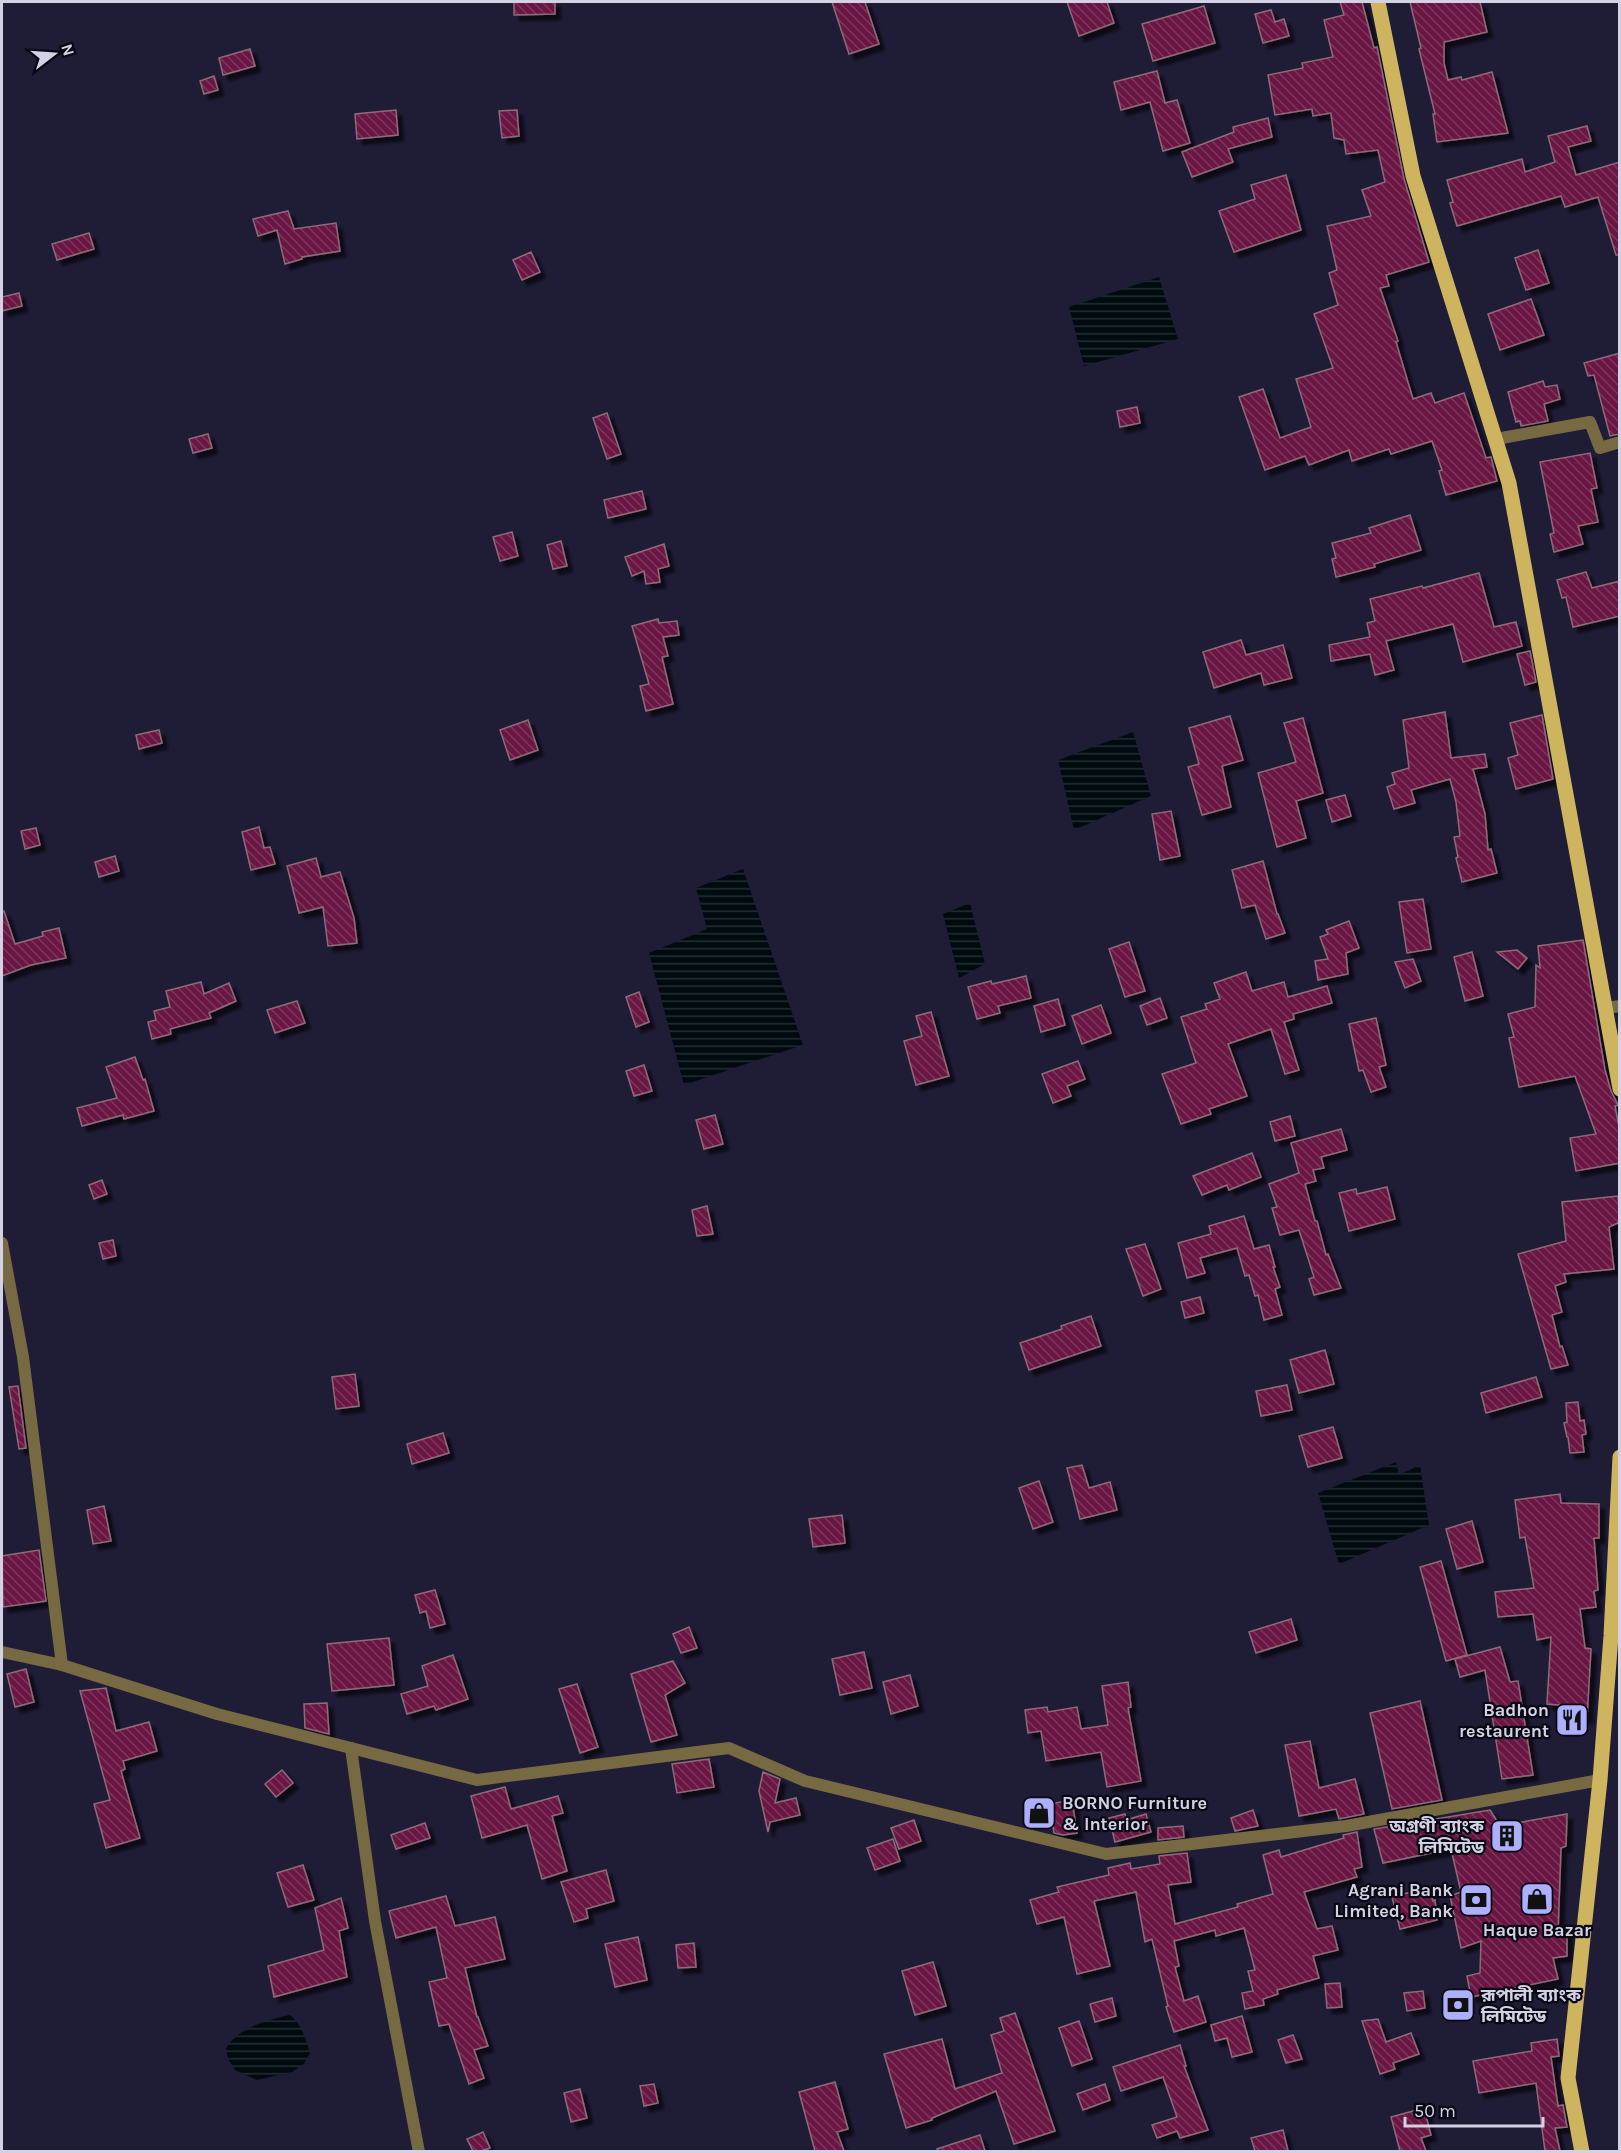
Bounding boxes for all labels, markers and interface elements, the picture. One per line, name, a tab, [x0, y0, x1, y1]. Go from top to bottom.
north arrow	[24, 24, 84, 84]
text: N	[57, 41, 79, 58]
place label: Badhon restaurent	[1459, 1699, 1549, 1742]
restaurant icon: Badhon restaurent	[1554, 1702, 1590, 1738]
place label: BORNO Furniture & Interior	[1062, 1792, 1207, 1835]
shop icon: BORNO Furniture & Interior	[1021, 1795, 1057, 1831]
place label: অগ্রণী ব্যাংক লিমিটেড	[1388, 1815, 1485, 1858]
building icon: অগ্রণী ব্যাংক লিমিটেড	[1489, 1818, 1525, 1854]
place label: Agrani Bank Limited, Bank	[1334, 1879, 1453, 1922]
shop icon: Haque Bazar	[1519, 1881, 1555, 1917]
bank icon: Agrani Bank Limited, Bank	[1458, 1882, 1494, 1918]
place label: Haque Bazar	[1483, 1919, 1591, 1941]
place label: রূপালী ব্যাংক লিমিটেড	[1480, 1984, 1581, 2027]
bank icon: রূপালী ব্যাংক লিমিটেড	[1440, 1987, 1476, 2023]
scale bar	[1405, 2090, 1543, 2128]
text: 50 m	[1414, 2100, 1456, 2122]

